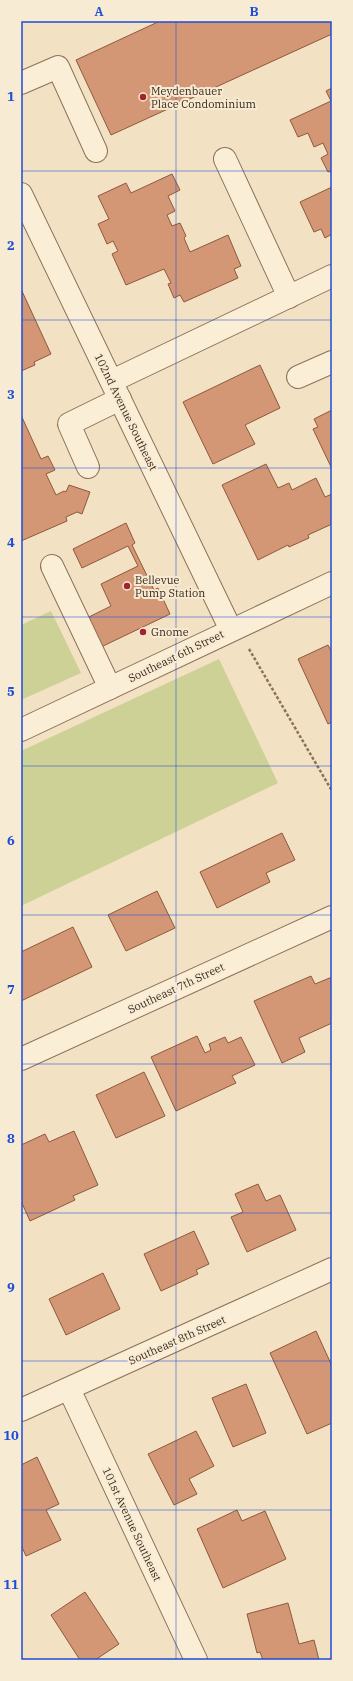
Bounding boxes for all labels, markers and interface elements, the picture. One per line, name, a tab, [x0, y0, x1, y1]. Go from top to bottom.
text: A	[94, 3, 104, 20]
text: B	[249, 3, 259, 20]
place label: Meydenbauer Place Condominium	[151, 84, 257, 111]
text: 1	[7, 88, 15, 105]
marker: Meydenbauer Place Condominium	[138, 92, 148, 102]
text: 2	[7, 237, 15, 254]
street label: 102nd Avenue Southeast	[91, 351, 161, 473]
text: 3	[7, 386, 15, 403]
text: 4	[7, 534, 15, 551]
place label: Bellevue Pump Station	[135, 573, 205, 600]
marker: Bellevue Pump Station	[122, 581, 132, 591]
place label: Gnome	[151, 625, 189, 639]
street label: Southeast 6th Street	[126, 627, 226, 685]
marker: Gnome	[138, 627, 148, 637]
text: 5	[7, 683, 15, 700]
text: 6	[7, 832, 15, 849]
street label: Southeast 7th Street	[126, 959, 227, 1016]
text: 7	[7, 981, 15, 998]
text: 8	[7, 1130, 15, 1147]
text: 9	[7, 1279, 15, 1296]
street label: Southeast 8th Street	[126, 1312, 228, 1368]
text: 10	[3, 1427, 19, 1444]
street label: 101st Avenue Southeast	[99, 1465, 165, 1583]
text: 11	[3, 1576, 19, 1593]

